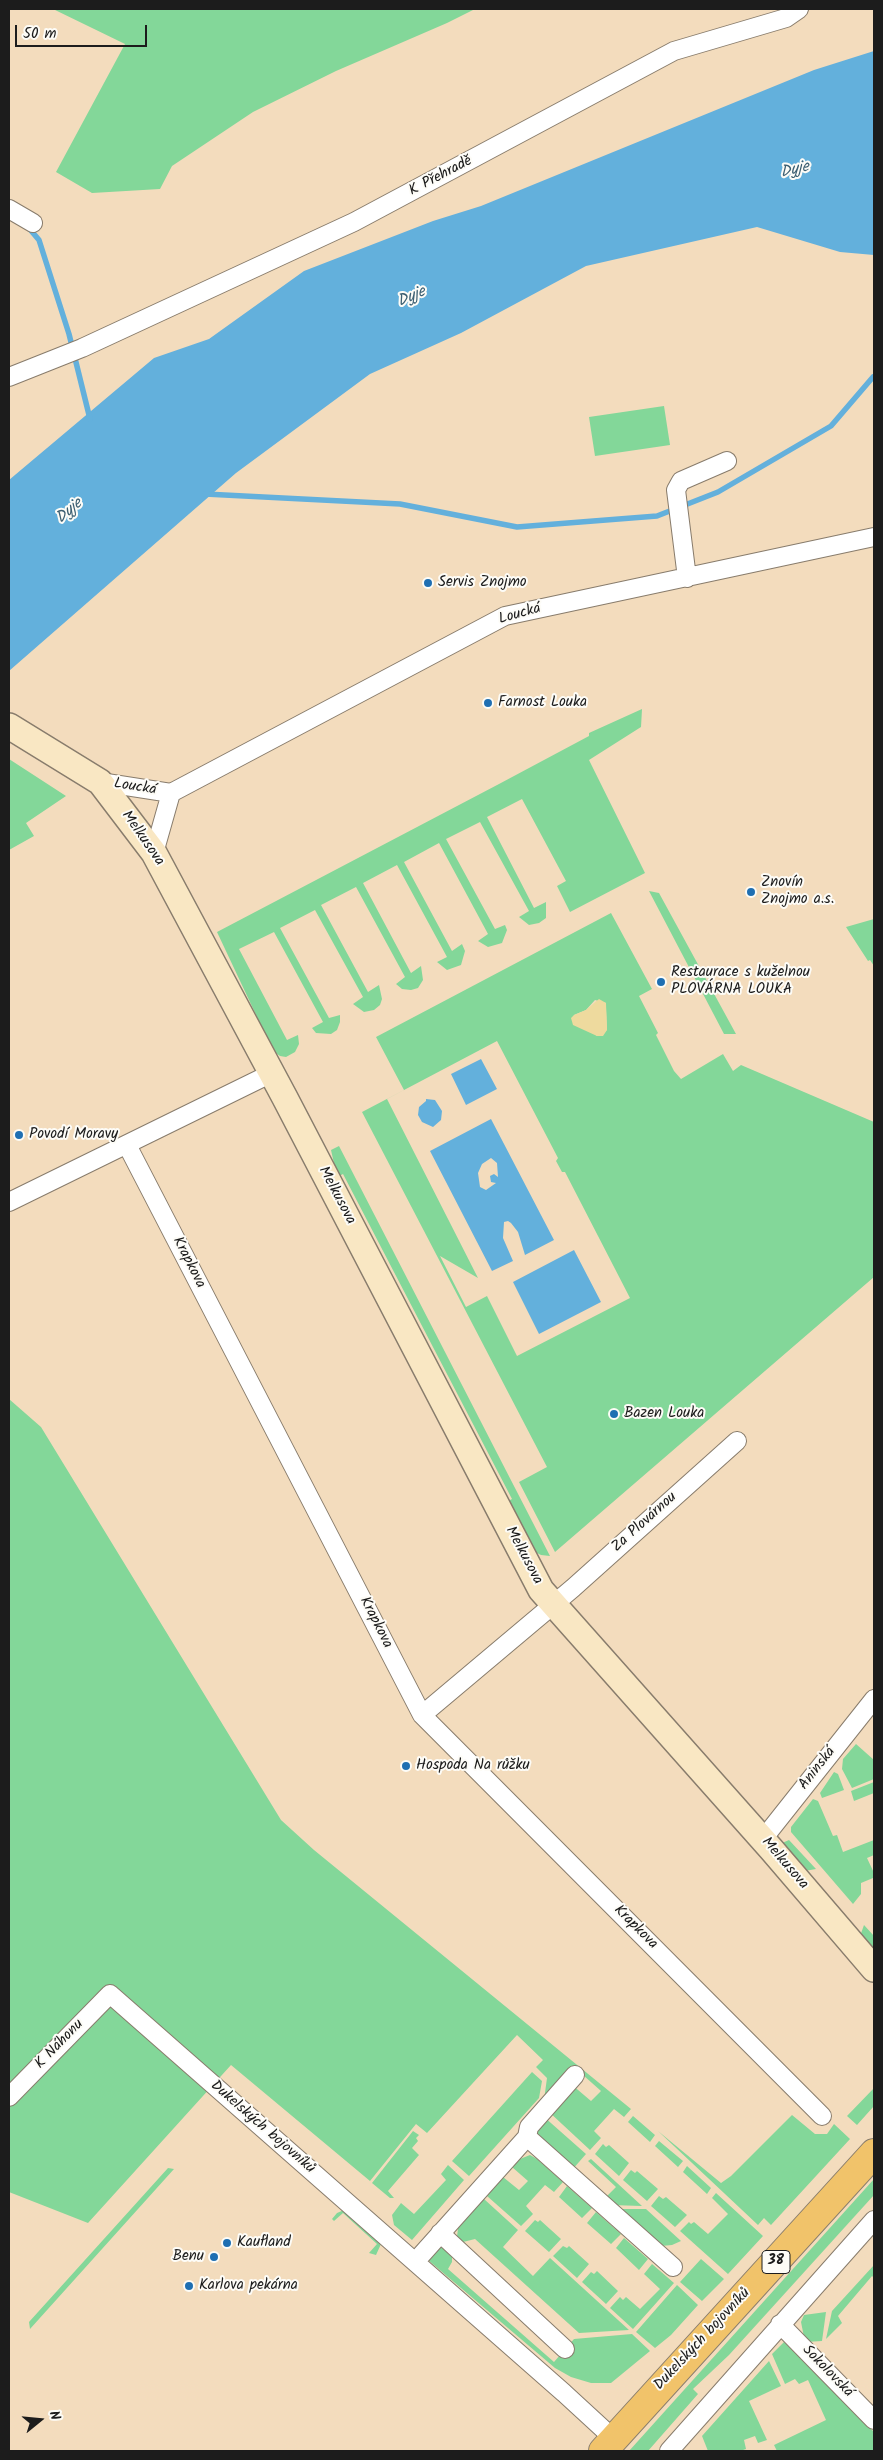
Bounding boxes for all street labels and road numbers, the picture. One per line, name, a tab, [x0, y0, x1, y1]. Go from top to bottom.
street label: K Přehradě	[406, 153, 476, 201]
street label: Loucká	[497, 600, 543, 630]
street label: Loucká	[112, 776, 158, 800]
street label: Melkusova	[117, 808, 167, 870]
street label: Melkusova	[313, 1164, 359, 1228]
street label: Krapkova	[167, 1234, 209, 1292]
street label: Za Plovárnou	[609, 1489, 681, 1557]
street label: Melkusova	[500, 1524, 546, 1588]
street label: Krapkova	[354, 1594, 396, 1652]
street label: Aninská	[796, 1744, 840, 1794]
street label: Melkusova	[757, 1834, 811, 1894]
street label: Krapkova	[609, 1902, 661, 1954]
street label: K Náhonu	[32, 2016, 88, 2074]
street label: Dukelských bojovníků	[206, 2078, 318, 2178]
road number: 38	[762, 2250, 790, 2274]
street label: Dukelských bojovníků	[651, 2285, 755, 2395]
street label: Sokolovská	[798, 2342, 856, 2402]

